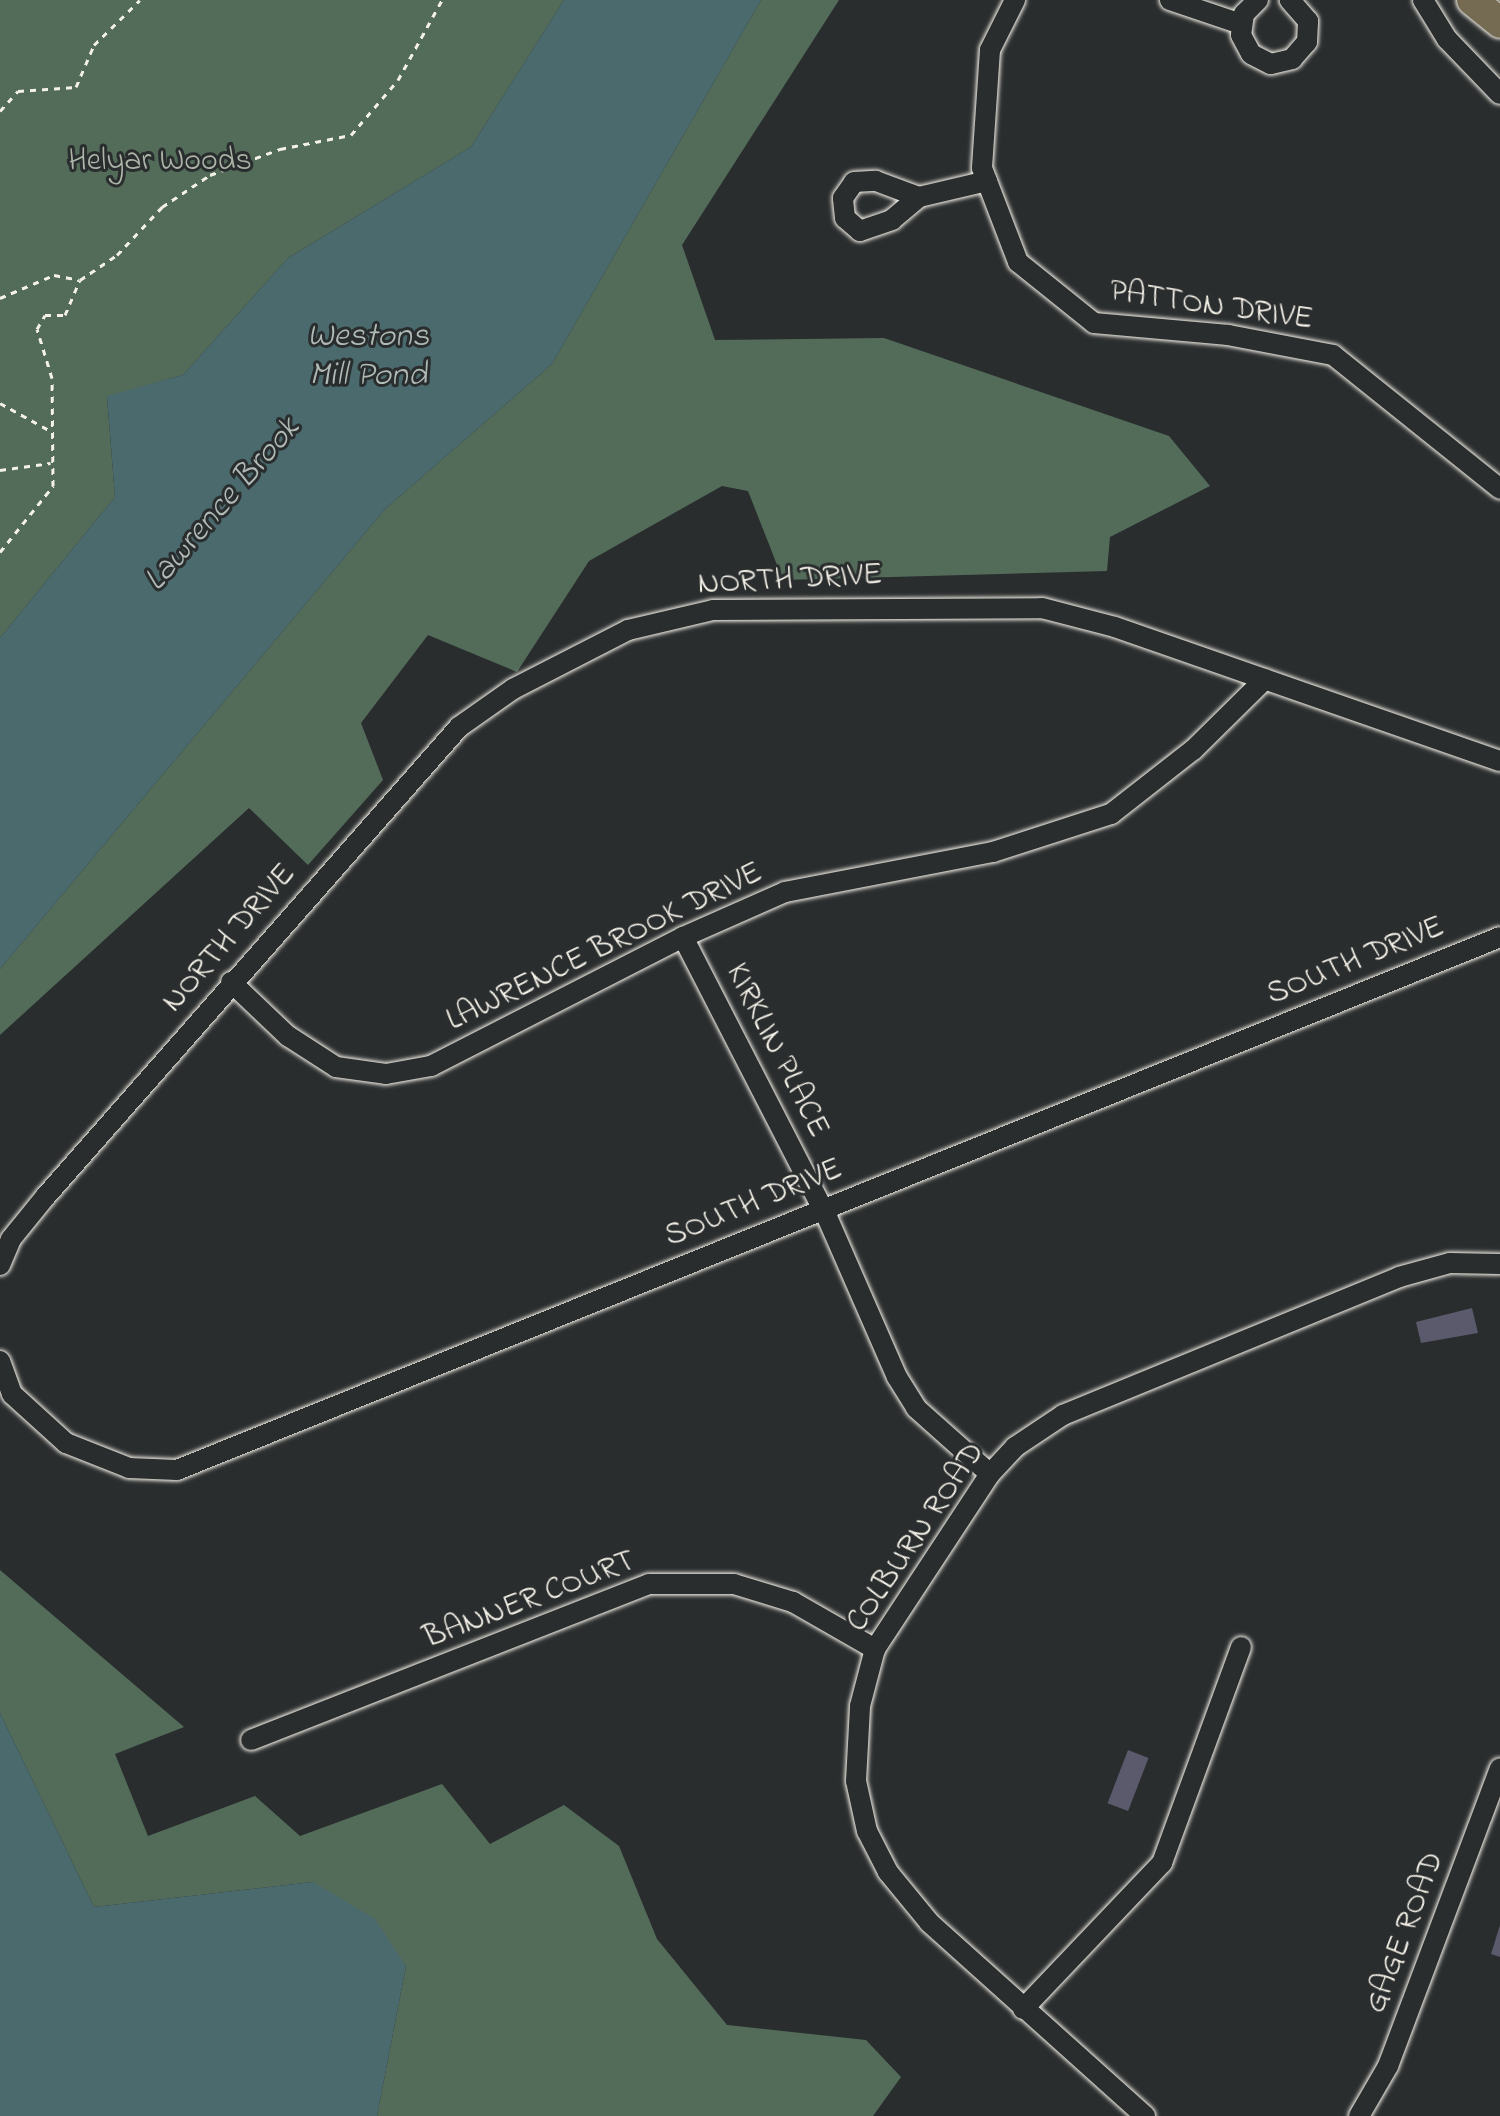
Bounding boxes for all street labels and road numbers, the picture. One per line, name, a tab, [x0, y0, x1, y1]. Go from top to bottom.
street label: PATTON DRIVE	[1107, 274, 1315, 340]
street label: NORTH DRIVE	[697, 557, 883, 605]
street label: LAWRENCE BROOK DRIVE	[441, 855, 769, 1041]
street label: NORTH DRIVE	[155, 857, 305, 1021]
street label: SOUTH DRIVE	[1262, 909, 1450, 1015]
street label: KIRKLIN PLACE	[716, 957, 836, 1145]
street label: SOUTH DRIVE	[660, 1151, 848, 1257]
street label: COLBURN ROAD	[839, 1436, 995, 1640]
street label: BANNER COURT	[419, 1543, 641, 1659]
street label: GAGE ROAD	[1358, 1847, 1454, 2019]

